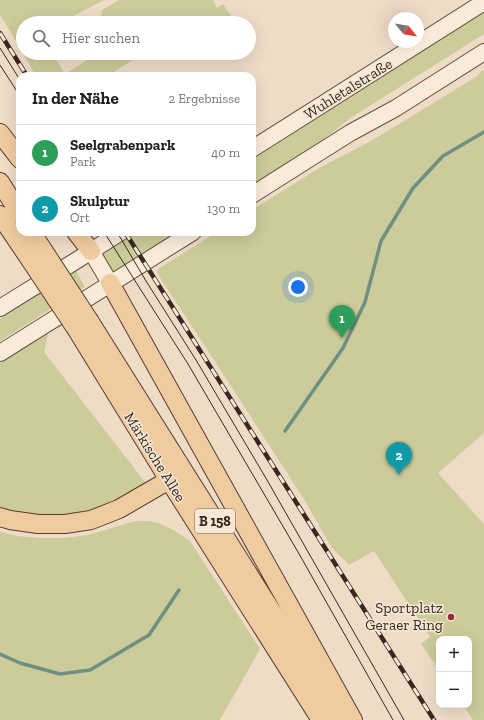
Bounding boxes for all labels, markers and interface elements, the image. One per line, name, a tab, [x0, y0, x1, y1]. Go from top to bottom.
north arrow	[388, 12, 424, 48]
search box	[16, 16, 256, 60]
icon: search	[30, 27, 52, 49]
text: Hier suchen	[62, 29, 140, 47]
street label: Wuhletalstraße	[301, 55, 395, 123]
text: In der Nähe	[32, 88, 119, 108]
text: 2 Ergebnisse	[168, 91, 240, 106]
text: Seelgrabenpark	[70, 136, 175, 154]
text: 1	[42, 145, 48, 160]
text: 40 m	[211, 145, 240, 160]
text: Park	[70, 154, 96, 169]
text: Skulptur	[70, 192, 130, 210]
text: 2	[42, 201, 48, 216]
text: 130 m	[207, 201, 240, 216]
text: Ort	[70, 210, 90, 225]
your location	[288, 277, 308, 297]
pin: 1	[329, 305, 355, 338]
street label: Märkische Allee	[120, 409, 190, 505]
pin: 2	[386, 442, 412, 475]
road number: B 158	[195, 509, 235, 533]
place label: Sportplatz Geraer Ring	[365, 599, 443, 634]
marker: Sportplatz Geraer Ring	[446, 612, 456, 622]
map controls	[436, 636, 472, 708]
button: +	[436, 636, 472, 672]
button: −	[436, 672, 472, 708]

